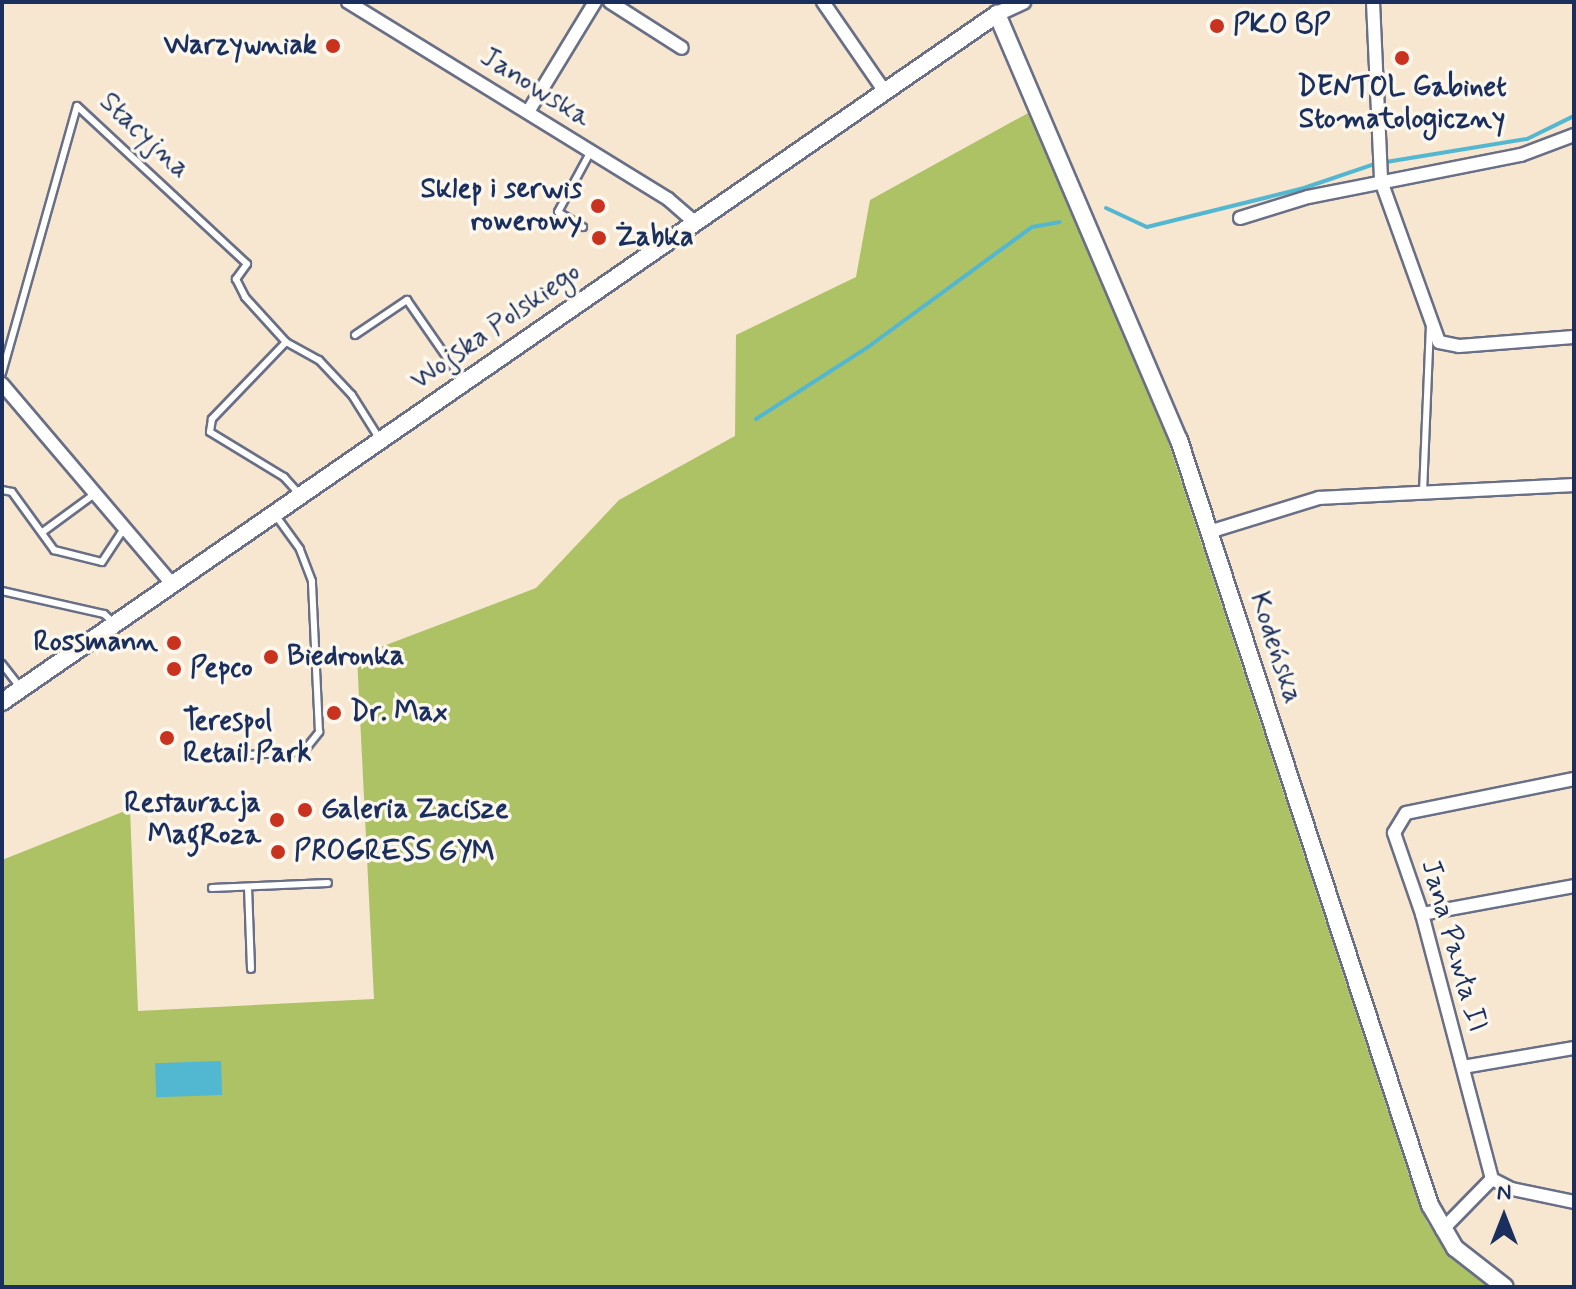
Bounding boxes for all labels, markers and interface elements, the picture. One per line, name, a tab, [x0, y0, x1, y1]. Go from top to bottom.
place label: PKO BP	[1233, 9, 1329, 43]
marker: PKO BP	[1208, 17, 1226, 35]
place label: Warzywniak	[164, 29, 317, 63]
marker: Warzywniak	[324, 37, 342, 55]
street label: Janowska	[474, 41, 596, 135]
marker: DENTOL Gabinet Stomatologiczny	[1393, 49, 1411, 67]
place label: DENTOL Gabinet Stomatologiczny	[1292, 71, 1512, 137]
street label: Stacyjna	[92, 86, 196, 186]
place label: Sklep i serwis rowerowy	[420, 173, 582, 239]
marker: Sklep i serwis rowerowy	[589, 197, 607, 215]
place label: Żabka	[615, 221, 694, 255]
marker: Żabka	[590, 229, 608, 247]
street label: Wojska Polskiego	[406, 257, 586, 397]
street label: Kodeńska	[1241, 588, 1309, 708]
place label: Rossmann	[33, 626, 158, 660]
marker: Rossmann	[165, 634, 183, 652]
place label: Biedronka	[287, 640, 404, 674]
marker: Biedronka	[262, 648, 280, 666]
place label: Pepco	[190, 652, 253, 686]
marker: Pepco	[165, 660, 183, 678]
place label: Dr. Max	[350, 696, 447, 730]
marker: Dr. Max	[325, 704, 343, 722]
place label: Terespol Retail Park	[183, 705, 311, 771]
marker: Terespol Retail Park	[158, 729, 176, 747]
place label: Restauracja MagRoza	[124, 787, 261, 853]
place label: Galeria Zacisze	[321, 793, 509, 827]
marker: Galeria Zacisze	[296, 801, 314, 819]
marker: Restauracja MagRoza	[268, 811, 286, 829]
place label: PROGRESS GYM	[294, 835, 495, 869]
marker: PROGRESS GYM	[269, 843, 287, 861]
street label: Jana Pawła II	[1412, 856, 1494, 1036]
north arrow	[1464, 1177, 1544, 1257]
text: N	[1497, 1179, 1511, 1207]

